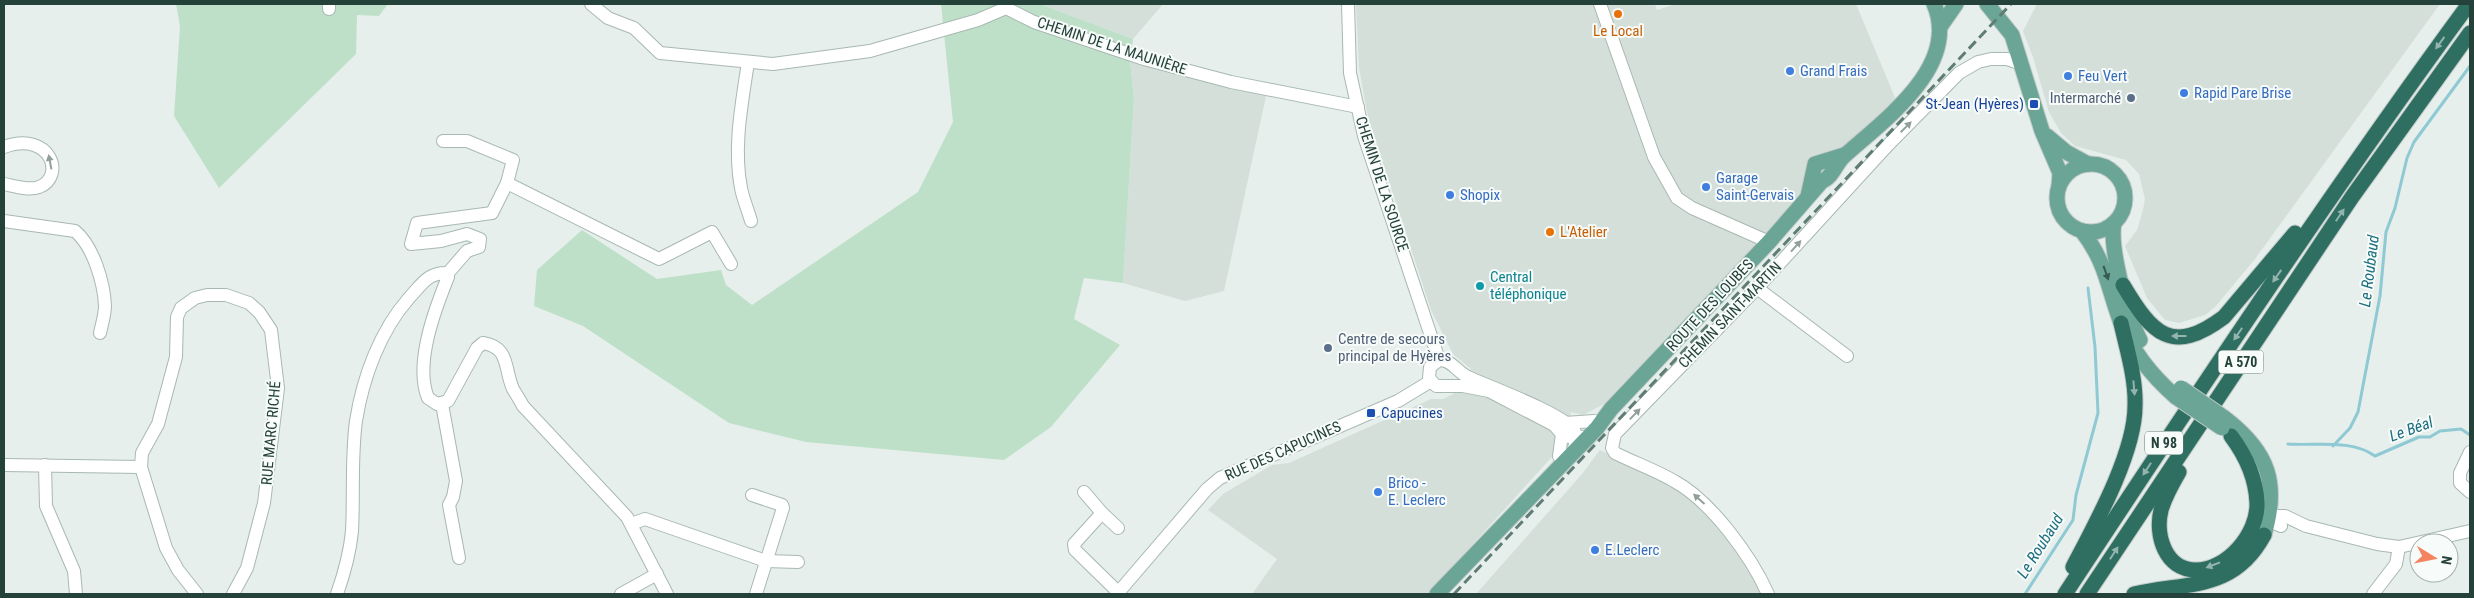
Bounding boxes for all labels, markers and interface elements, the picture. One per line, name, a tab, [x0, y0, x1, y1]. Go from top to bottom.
marker: Le Local	[1612, 8, 1624, 20]
street label: CHEMIN DE LA MAUNIÈRE	[1035, 13, 1189, 79]
place label: Le Local	[1593, 22, 1643, 40]
one-way arrow	[2435, 36, 2446, 49]
place label: Grand Frais	[1800, 62, 1867, 80]
marker: Grand Frais	[1784, 65, 1796, 77]
place label: Feu Vert	[2078, 67, 2127, 85]
marker: Feu Vert	[2062, 70, 2074, 82]
place label: Rapid Pare Brise	[2194, 84, 2291, 102]
marker: Rapid Pare Brise	[2178, 87, 2190, 99]
place label: Intermarché	[2050, 89, 2121, 107]
marker: Intermarché	[2125, 92, 2137, 104]
place label: St-Jean (Hyères)	[1926, 95, 2024, 113]
marker: St-Jean (Hyères)	[2028, 98, 2040, 110]
street label: CHEMIN DE LA SOURCE	[1352, 114, 1412, 254]
one-way arrow	[1900, 121, 1912, 133]
one-way arrow	[45, 154, 53, 170]
place label: Garage Saint-Gervais	[1716, 169, 1794, 204]
marker: Garage Saint-Gervais	[1700, 181, 1712, 193]
place label: Shopix	[1460, 186, 1500, 204]
marker: Shopix	[1444, 189, 1456, 201]
one-way arrow	[2335, 208, 2345, 221]
place label: L'Atelier	[1560, 223, 1608, 241]
marker: L'Atelier	[1544, 226, 1556, 238]
water label: Le Roubaud	[2355, 234, 2383, 308]
one-way arrow	[1790, 240, 1801, 252]
street label: ROUTE DES LOUBES	[1663, 255, 1757, 355]
street label: CHEMIN SAINT-MARTIN	[1675, 258, 1785, 372]
one-way arrow	[2102, 266, 2110, 281]
place label: Central téléphonique	[1490, 268, 1567, 303]
one-way arrow	[2272, 269, 2282, 282]
marker: Central téléphonique	[1474, 280, 1486, 292]
one-way arrow	[2233, 327, 2243, 341]
place label: Centre de secours principal de Hyères	[1338, 330, 1451, 365]
one-way arrow	[2171, 332, 2187, 340]
marker: Centre de secours principal de Hyères	[1322, 342, 1334, 354]
road number: A 570	[2218, 351, 2264, 374]
street label: RUE MARC RICHÉ	[257, 380, 285, 486]
one-way arrow	[2130, 380, 2138, 396]
place label: Capucines	[1381, 404, 1443, 422]
marker: Capucines	[1365, 407, 1377, 419]
one-way arrow	[1629, 408, 1641, 420]
water label: Le Béal	[2387, 412, 2436, 446]
street label: RUE DES CAPUCINES	[1222, 417, 1344, 485]
road number: N 98	[2145, 432, 2183, 454]
one-way arrow	[2143, 462, 2152, 476]
place label: Brico - E. Leclerc	[1388, 474, 1446, 509]
marker: Brico - E. Leclerc	[1372, 486, 1384, 498]
one-way arrow	[1693, 493, 1705, 505]
water label: Le Roubaud	[2013, 510, 2067, 582]
north arrow	[2409, 533, 2459, 583]
place label: E.Leclerc	[1605, 541, 1659, 559]
marker: E.Leclerc	[1589, 544, 1601, 556]
one-way arrow	[2109, 547, 2119, 560]
text: N	[2438, 555, 2455, 566]
one-way arrow	[2205, 561, 2220, 569]

